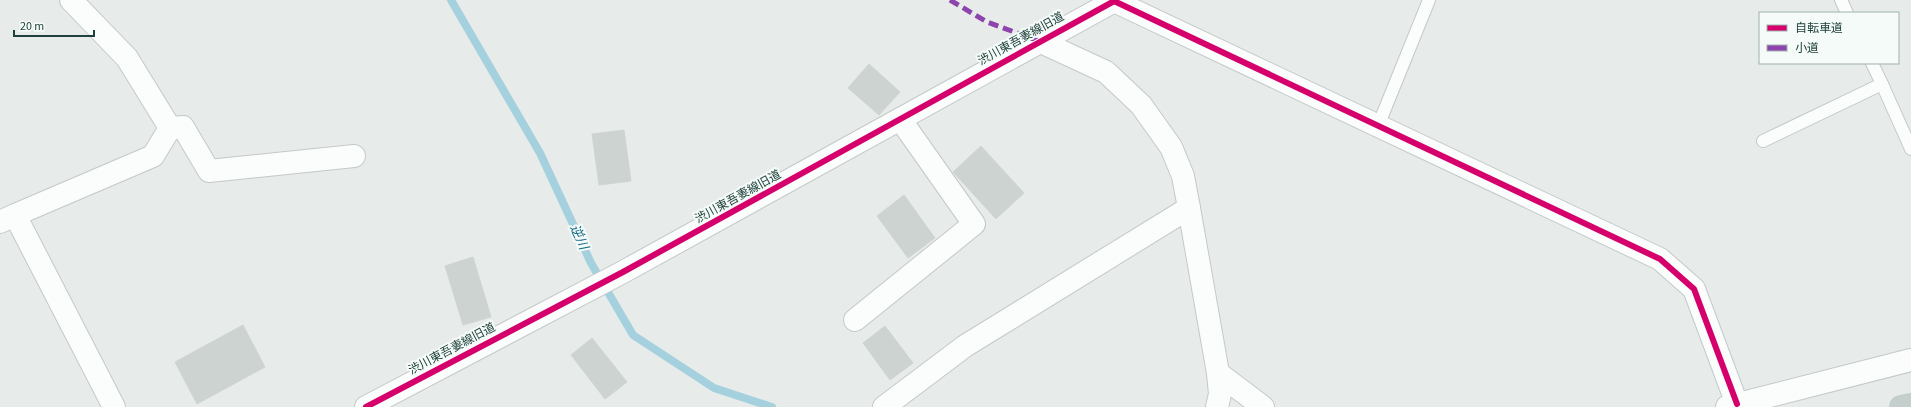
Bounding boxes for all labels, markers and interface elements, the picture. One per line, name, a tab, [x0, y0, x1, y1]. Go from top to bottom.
street label: 渋川東吾妻線旧道	[975, 8, 1067, 70]
scale bar	[14, 12, 94, 38]
legend	[1759, 12, 1899, 64]
text: 20 m	[20, 18, 44, 35]
text: 自転車道	[1795, 20, 1843, 37]
text: 小道	[1795, 40, 1819, 57]
street label: 渋川東吾妻線旧道	[692, 166, 784, 228]
water label: 逆川	[565, 221, 593, 254]
street label: 渋川東吾妻線旧道	[406, 319, 498, 379]

